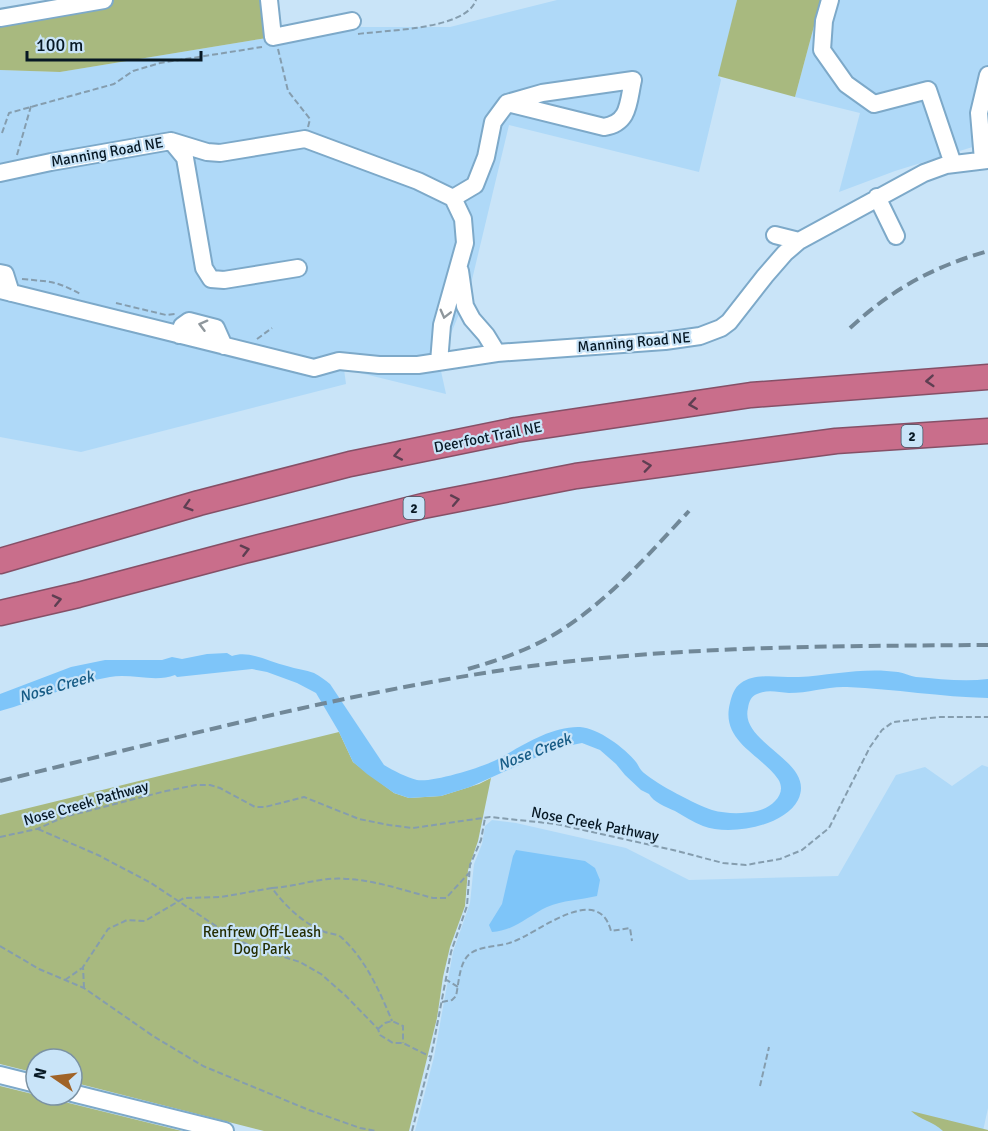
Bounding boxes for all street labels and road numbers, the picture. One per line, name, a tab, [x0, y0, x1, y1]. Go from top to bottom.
street label: Manning Road NE	[49, 133, 165, 171]
street label: Manning Road NE	[577, 328, 691, 356]
street label: Deerfoot Trail NE	[432, 418, 544, 456]
road number: 2	[902, 425, 922, 447]
road number: 2	[404, 497, 424, 519]
street label: Nose Creek Pathway	[21, 777, 151, 829]
street label: Nose Creek Pathway	[530, 803, 660, 845]

